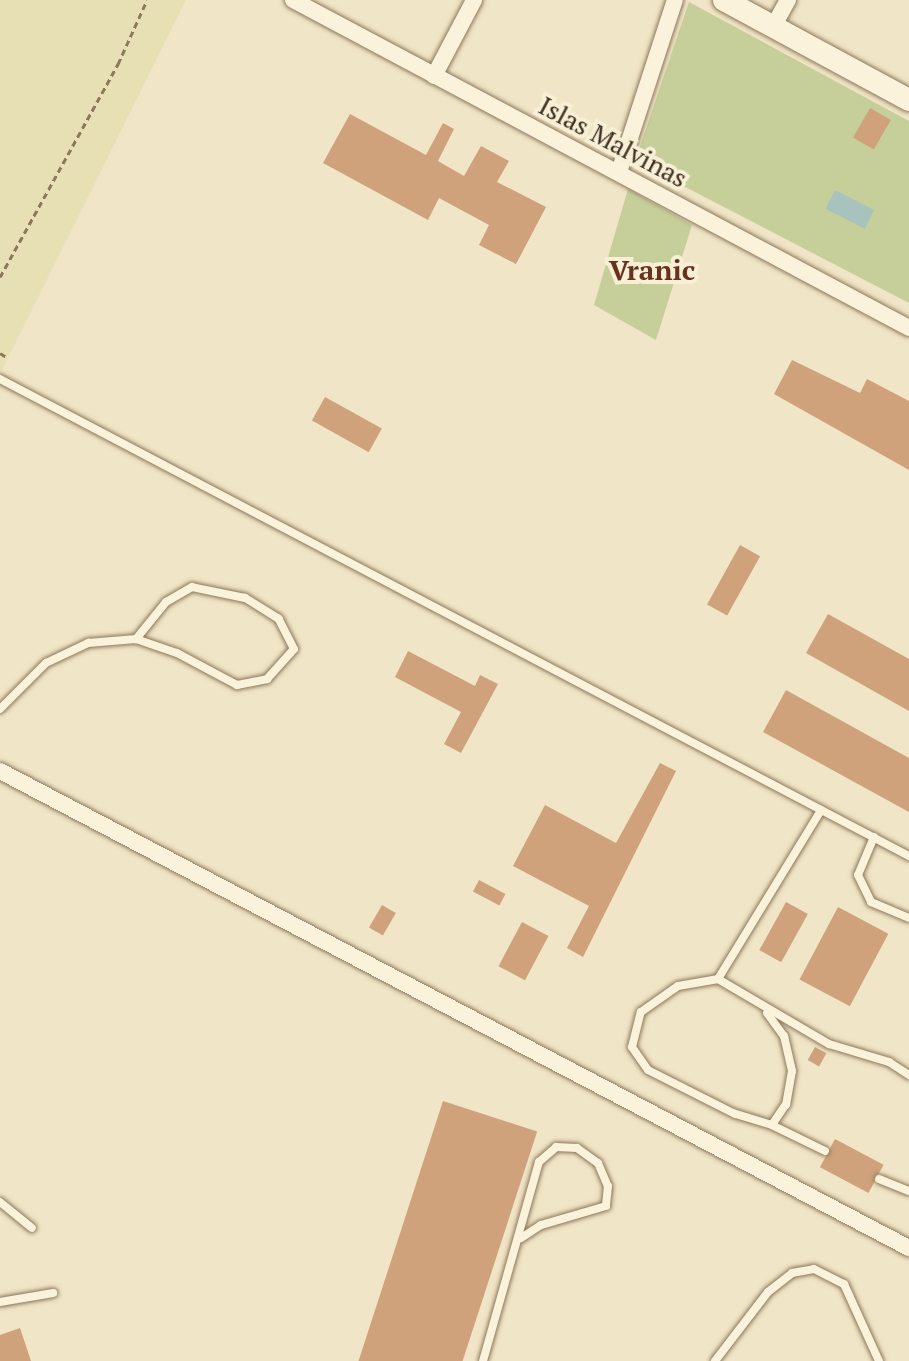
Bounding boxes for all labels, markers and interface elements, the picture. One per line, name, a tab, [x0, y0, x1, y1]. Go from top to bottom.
street label: Islas Malvinas	[534, 90, 692, 194]
district label: Vranic	[609, 253, 695, 287]

